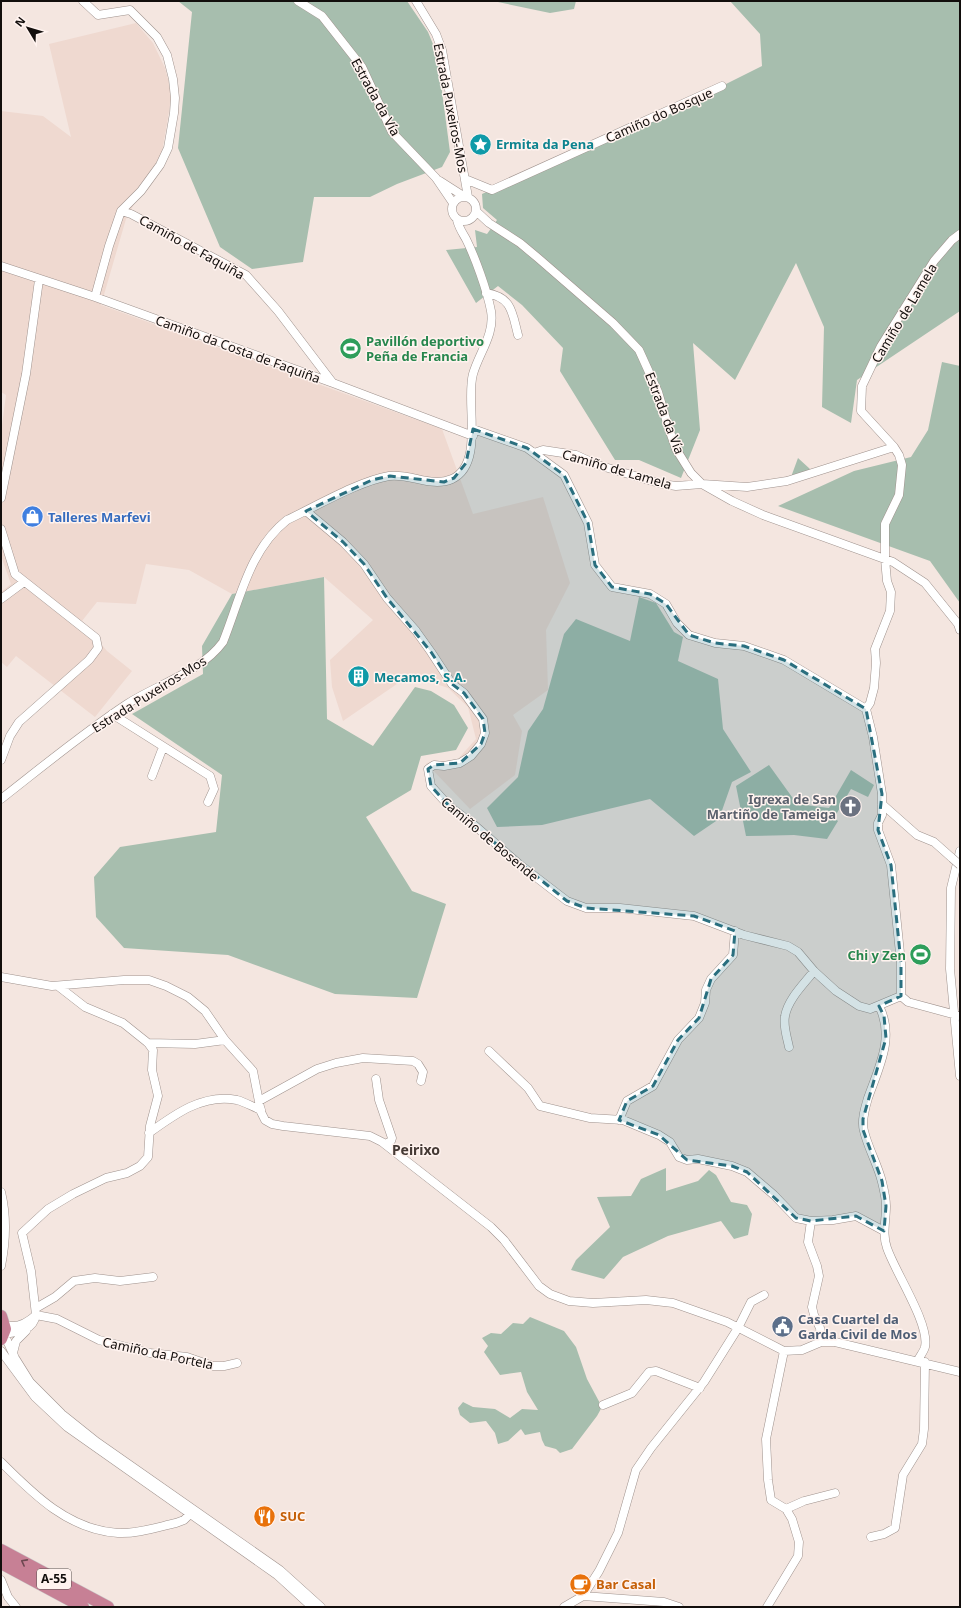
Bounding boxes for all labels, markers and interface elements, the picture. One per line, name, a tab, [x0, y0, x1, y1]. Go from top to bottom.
north arrow	[8, 8, 48, 48]
text: N	[11, 13, 28, 30]
street label: Estrada Puxeiros-Mos	[430, 42, 472, 174]
street label: Estrada da Vía	[347, 55, 405, 139]
street label: Camiño do Bosque	[603, 83, 715, 147]
place icon: Ermita da Pena	[468, 131, 494, 157]
place label: Ermita da Pena	[496, 135, 594, 153]
street label: Camiño de Faquiña	[136, 211, 248, 283]
street label: Camiño de Lamela	[867, 260, 941, 366]
street label: Camiño da Costa de Faquiña	[153, 311, 323, 387]
place label: Pavillón deportivo Peña de Francia	[366, 332, 484, 365]
sports icon: Pavillón deportivo Peña de Francia	[338, 335, 364, 361]
street label: Estrada da Vía	[641, 369, 689, 457]
street label: Camiño de Lamela	[560, 445, 674, 493]
shop icon: Talleres Marfevi	[19, 504, 45, 530]
place label: Talleres Marfevi	[48, 508, 151, 526]
street label: Estrada Puxeiros-Mos	[88, 651, 210, 737]
building icon: Mecamos, S.A.	[345, 664, 371, 690]
place label: Mecamos, S.A.	[374, 668, 466, 686]
place label: Igrexa de San Martiño de Tameiga	[707, 790, 836, 823]
street label: Camiño de Bosende	[437, 793, 543, 885]
church icon: Igrexa de San Martiño de Tameiga	[838, 793, 864, 819]
sports icon: Chi y Zen	[908, 942, 934, 968]
place label: Chi y Zen	[847, 946, 906, 964]
district label: Peirixo	[392, 1140, 440, 1159]
place label: Casa Cuartel da Garda Civil de Mos	[798, 1310, 917, 1343]
public building icon: Casa Cuartel da Garda Civil de Mos	[770, 1313, 796, 1339]
street label: Camiño da Portela	[101, 1332, 215, 1374]
restaurant icon: SUC	[252, 1503, 278, 1529]
place label: SUC	[280, 1507, 305, 1525]
one-way arrow	[21, 1560, 28, 1567]
road number: A-55	[37, 1569, 71, 1589]
cafe icon: Bar Casal	[568, 1571, 594, 1597]
place label: Bar Casal	[596, 1575, 656, 1593]

